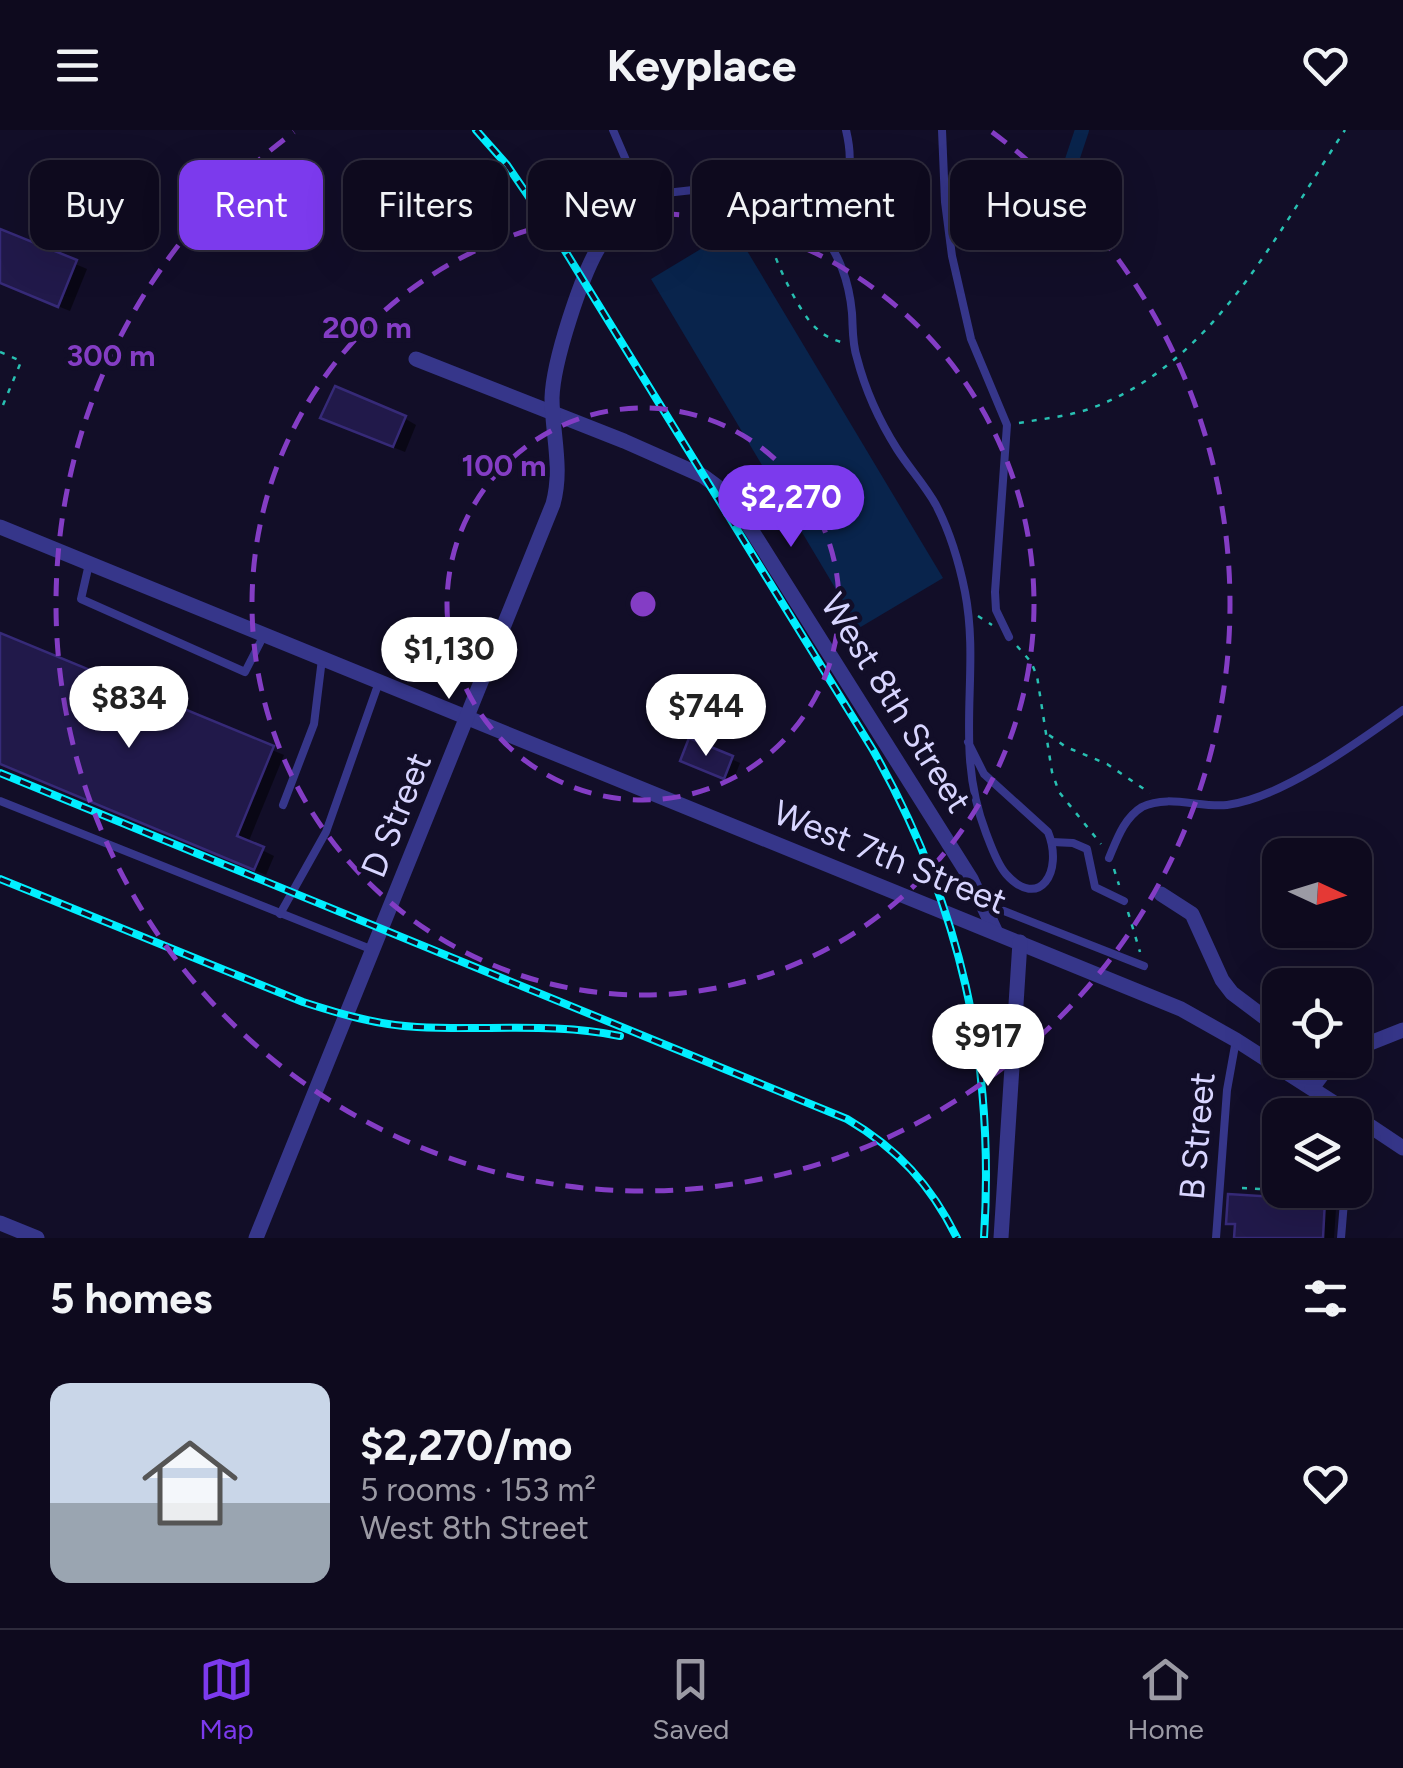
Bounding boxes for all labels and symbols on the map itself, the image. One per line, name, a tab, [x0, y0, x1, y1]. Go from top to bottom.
text: 200 m	[322, 309, 412, 346]
text: 300 m	[67, 337, 155, 374]
text: 100 m	[462, 447, 546, 484]
pin: $2,270	[710, 465, 872, 550]
centre of rings	[625, 586, 661, 622]
street label: West 8th Street	[812, 586, 980, 820]
pin: $1,130	[368, 617, 530, 702]
pin: $834	[70, 666, 188, 751]
pin: $744	[647, 674, 765, 759]
street label: D Street	[352, 747, 440, 883]
street label: West 7th Street	[767, 791, 1013, 923]
north arrow	[1262, 838, 1372, 948]
pin: $917	[929, 1004, 1047, 1089]
street label: B Street	[1171, 1070, 1223, 1202]

